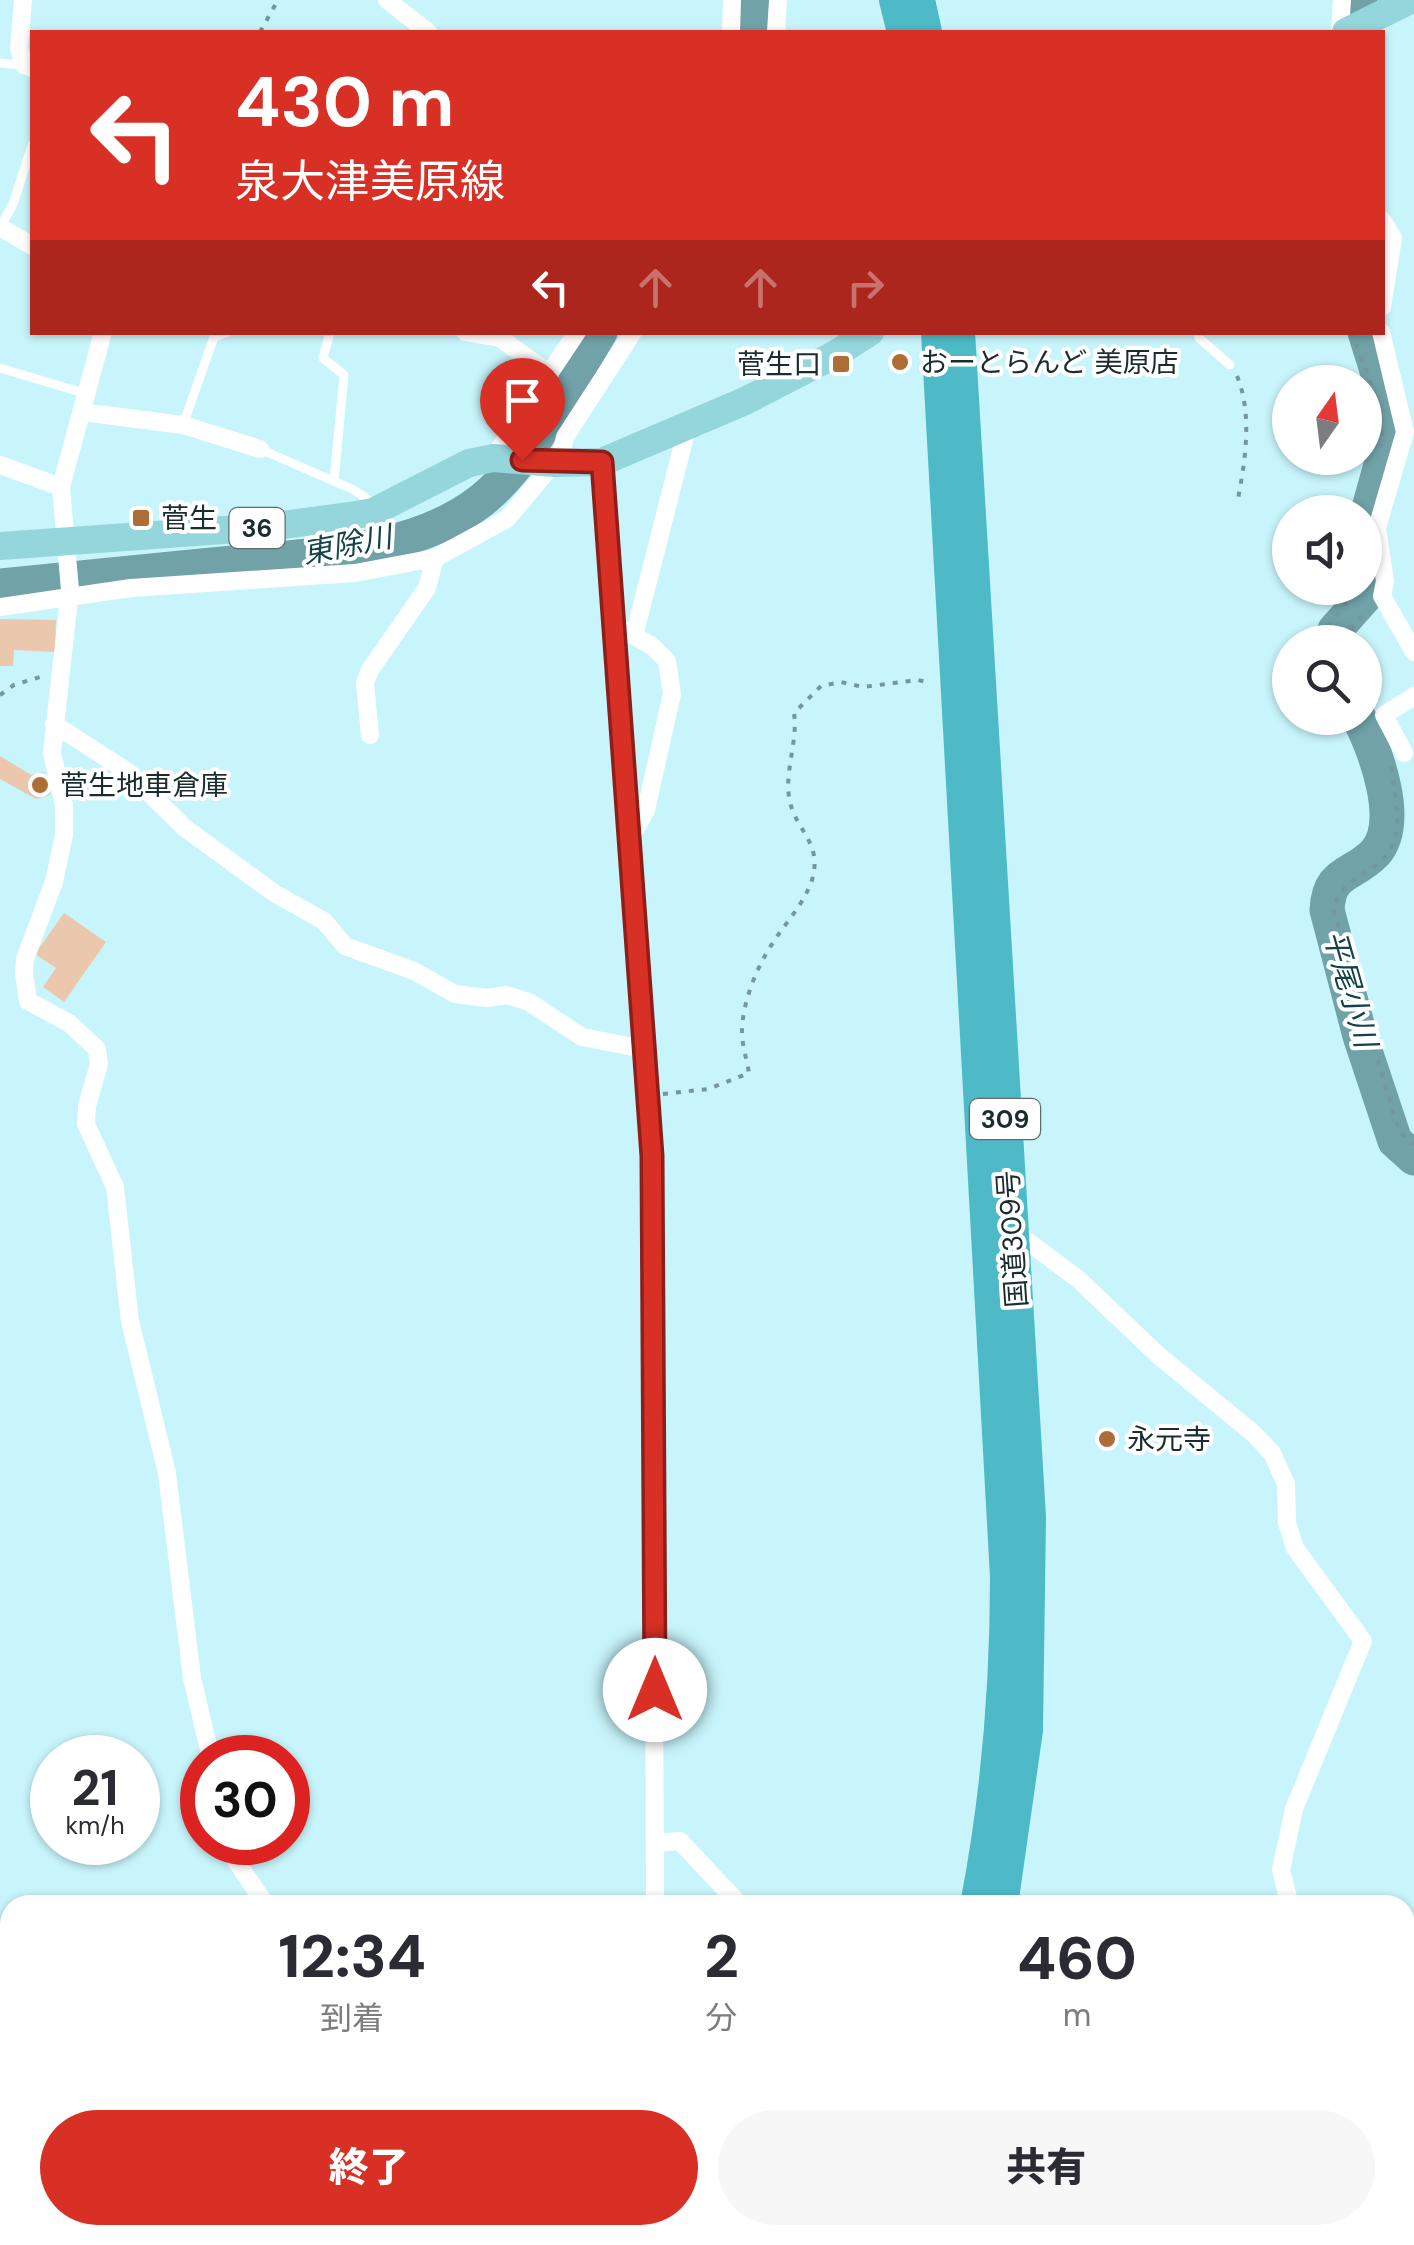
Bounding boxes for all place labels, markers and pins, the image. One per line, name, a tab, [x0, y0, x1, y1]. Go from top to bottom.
place label: おーとらんど 美原店	[920, 344, 1179, 381]
place label: 菅生口	[737, 346, 821, 383]
marker: おーとらんど 美原店	[889, 351, 911, 373]
marker: 菅生口	[830, 353, 852, 375]
pin	[480, 358, 565, 461]
place label: 菅生	[161, 500, 217, 537]
marker: 菅生	[130, 507, 152, 529]
place label: 菅生地車倉庫	[60, 767, 228, 804]
marker: 菅生地車倉庫	[29, 774, 51, 796]
place label: 永元寺	[1127, 1421, 1211, 1458]
marker: 永元寺	[1096, 1428, 1118, 1450]

